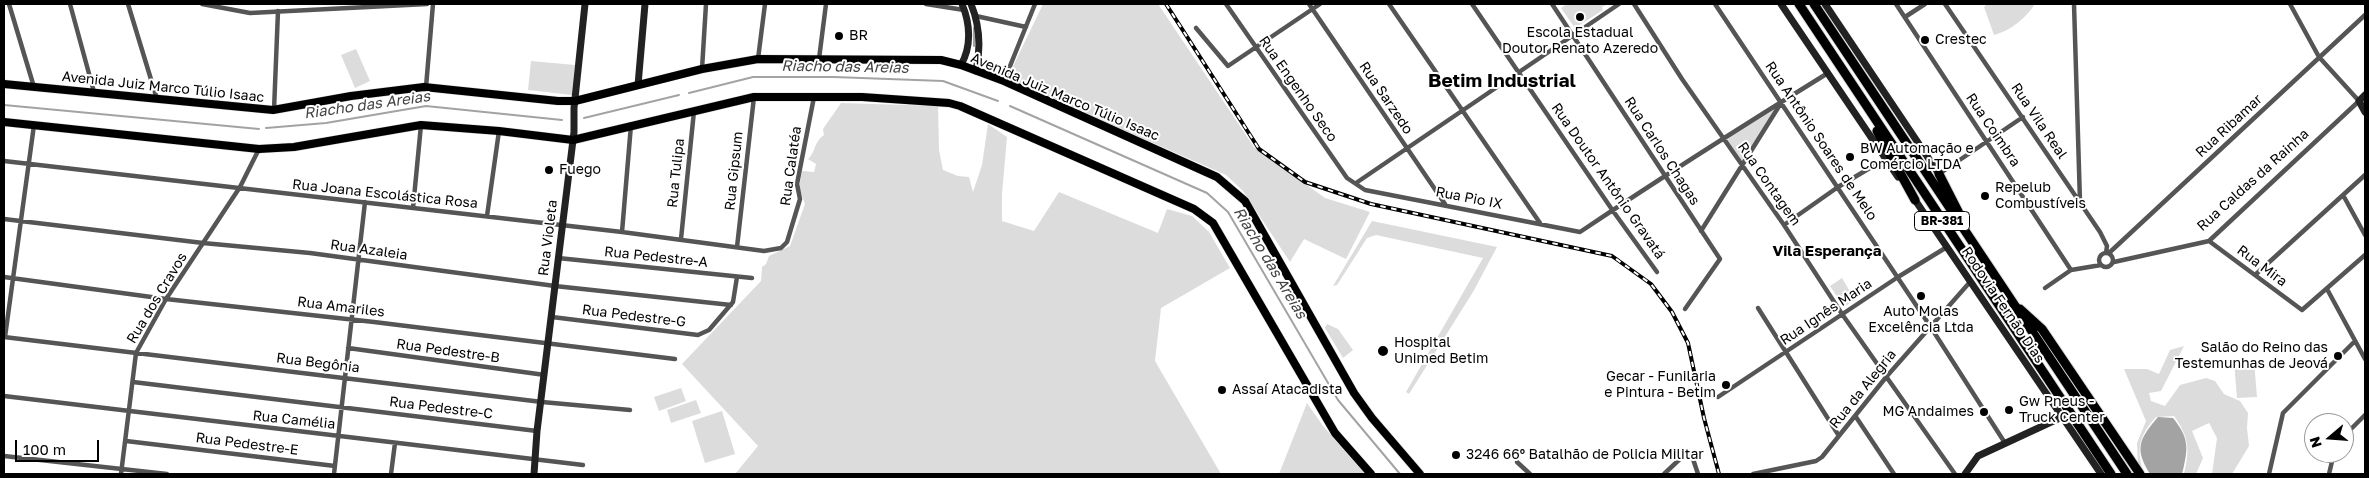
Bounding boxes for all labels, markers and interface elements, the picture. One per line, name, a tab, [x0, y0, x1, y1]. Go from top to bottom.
marker: Escola Estadual Doutor Renato Azeredo	[1574, 11, 1586, 23]
place label: Escola Estadual Doutor Renato Azeredo	[1502, 25, 1658, 58]
place label: BR	[849, 28, 868, 44]
marker: BR	[833, 30, 845, 42]
place label: Crestec	[1935, 32, 1987, 48]
street label: Rua Engenho Seco	[1255, 33, 1341, 145]
marker: Crestec	[1919, 34, 1931, 46]
street label: Avenida Juiz Marco Túlio Isaac	[968, 50, 1162, 144]
water label: Riacho das Areias	[781, 57, 909, 77]
street label: Rua Antônio Soares de Melo	[1761, 58, 1881, 224]
street label: Rua Sarzedo	[1356, 59, 1416, 137]
street label: Avenida Juiz Marco Túlio Isaac	[61, 68, 265, 106]
district label: Betim Industrial	[1428, 70, 1576, 92]
street label: Rua Vila Real	[2007, 80, 2071, 162]
water label: Riacho das Areias	[303, 87, 431, 123]
street label: Rua Coimbra	[1962, 90, 2024, 170]
street label: Rua Ribamar	[2192, 91, 2266, 161]
street label: Rua Carlos Chagas	[1621, 94, 1703, 208]
street label: Rua Doutor Antônio Gravatá	[1548, 100, 1668, 262]
street label: Rua Calatéa	[777, 125, 805, 207]
street label: Rua Caldas da Rainha	[2194, 125, 2312, 235]
street label: Rua Gipsum	[721, 131, 747, 211]
street label: Rua Tulipa	[664, 137, 688, 209]
street label: Rua Contagem	[1734, 139, 1804, 229]
place label: BW Automação e Comércio LTDA	[1860, 141, 1974, 174]
marker: BW Automação e Comércio LTDA	[1844, 151, 1856, 163]
place label: Fuego	[559, 162, 601, 178]
marker: Fuego	[543, 164, 555, 176]
street label: Rua Joana Escolástica Rosa	[291, 176, 479, 212]
place label: Repelub Combustíveis	[1995, 180, 2086, 212]
street label: Rua Pio IX	[1434, 183, 1504, 213]
marker: Repelub Combustíveis	[1979, 190, 1991, 202]
street label: Rua Violeta	[535, 199, 561, 277]
water label: Riacho das Areias	[1230, 204, 1310, 322]
road number: BR-381	[1914, 212, 1970, 230]
street label: Rua Azaleia	[329, 236, 409, 264]
district label: Vila Esperança	[1773, 242, 1881, 260]
street label: Rua Mira	[2234, 242, 2290, 290]
street label: Rua Pedestre-A	[603, 243, 709, 271]
street label: Rodovia Fernão Dias	[1958, 244, 2048, 366]
street label: Rua dos Cravos	[123, 250, 191, 346]
street label: Rua Ignês Maria	[1777, 275, 1875, 349]
marker: Auto Molas Excelência Ltda	[1915, 290, 1927, 302]
street label: Rua Amariles	[296, 293, 386, 321]
street label: Rua Pedestre-G	[581, 301, 687, 331]
place label: Auto Molas Excelência Ltda	[1868, 304, 1974, 336]
street label: Rua Pedestre-B	[395, 335, 501, 367]
place label: Hospital Unimed Betim	[1394, 335, 1488, 368]
place label: Salão do Reino das Testemunhas de Jeová	[2175, 340, 2328, 372]
marker: Hospital Unimed Betim	[1376, 344, 1390, 358]
street label: Rua da Alegria	[1826, 346, 1900, 432]
street label: Rua Begônia	[275, 350, 361, 376]
marker: Salão do Reino das Testemunhas de Jeová	[2332, 350, 2344, 362]
place label: Gecar - Funilaria e Pintura - Betim	[1604, 369, 1716, 402]
marker: Gecar - Funilaria e Pintura - Betim	[1720, 379, 1732, 391]
place label: Assaí Atacadista	[1232, 382, 1342, 398]
marker: Assaí Atacadista	[1216, 384, 1228, 396]
street label: Rua Pedestre-C	[388, 393, 494, 423]
place label: Gw Pneus - Truck Center	[2019, 394, 2105, 427]
place label: MG Andaimes	[1882, 404, 1974, 420]
marker: Gw Pneus - Truck Center	[2003, 404, 2015, 416]
marker: MG Andaimes	[1978, 406, 1990, 418]
street label: Rua Camélia	[252, 407, 336, 433]
north arrow	[2304, 413, 2354, 463]
street label: Rua Pedestre-E	[195, 429, 299, 459]
scale bar	[18, 430, 101, 462]
text: N	[2305, 435, 2325, 450]
text: 100 m	[23, 440, 66, 458]
place label: 3246 66º Batalhão de Policia Militar	[1466, 447, 1704, 463]
marker: 3246 66º Batalhão de Policia Militar	[1450, 449, 1462, 461]

